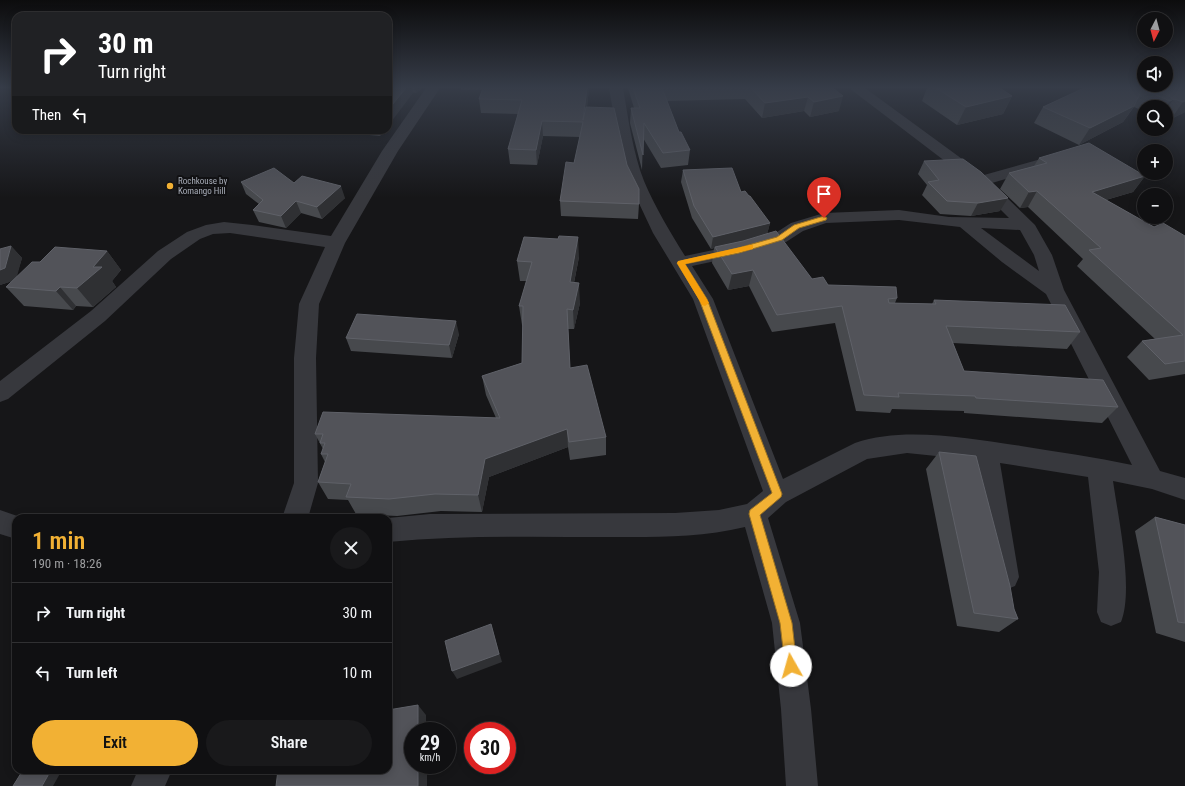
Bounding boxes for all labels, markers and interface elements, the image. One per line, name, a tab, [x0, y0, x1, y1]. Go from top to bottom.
north arrow	[1137, 12, 1173, 48]
map controls	[1137, 12, 1173, 224]
text: 30 m	[98, 27, 154, 60]
icon: right	[32, 28, 84, 80]
button: sound	[1137, 56, 1173, 92]
text: Turn right	[98, 61, 166, 82]
button: search	[1137, 100, 1173, 136]
icon: left	[69, 104, 91, 126]
text: Then	[32, 106, 61, 124]
button: +	[1137, 144, 1173, 180]
place label: Rochkouse by Komango Hill	[178, 176, 228, 196]
pin	[807, 177, 841, 218]
marker: Rochkouse by Komango Hill	[165, 181, 175, 191]
icon: arrive	[813, 183, 835, 205]
button: −	[1137, 188, 1173, 224]
text: 1 min	[32, 527, 85, 555]
button: close	[330, 527, 372, 569]
text: 190 m · 18:26	[32, 556, 102, 571]
icon: right	[32, 602, 54, 624]
text: Turn right	[66, 604, 125, 622]
text: 30 m	[342, 604, 372, 622]
position arrow	[770, 645, 812, 687]
icon: left	[32, 662, 54, 684]
text: Turn left	[66, 664, 117, 682]
text: 10 m	[342, 664, 372, 682]
button: Exit	[32, 720, 198, 766]
button: Share	[206, 720, 372, 766]
speed limit sign: 30	[464, 722, 516, 774]
text: 29	[420, 731, 440, 755]
text: km/h	[420, 752, 440, 763]

